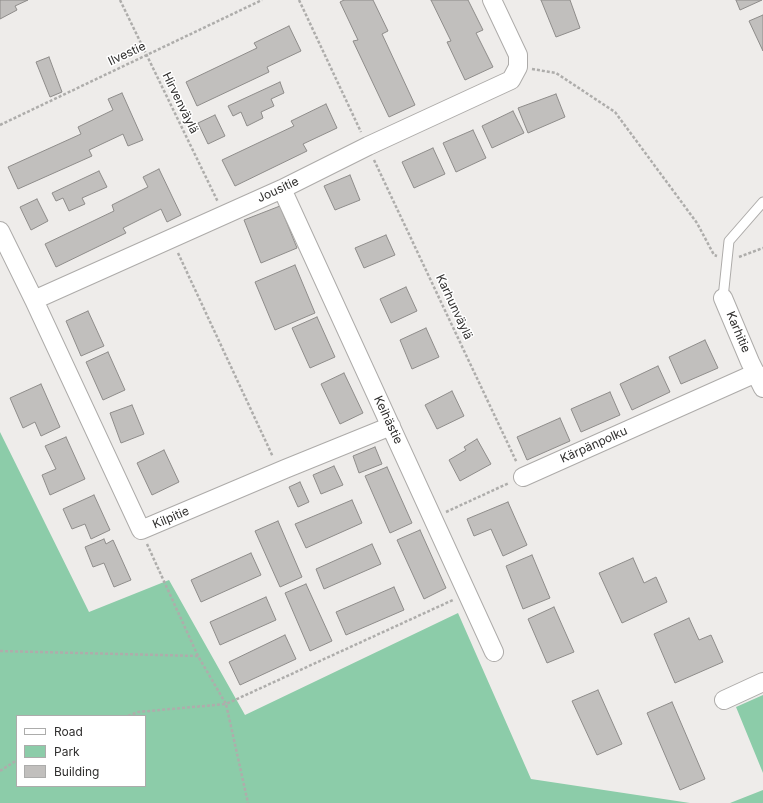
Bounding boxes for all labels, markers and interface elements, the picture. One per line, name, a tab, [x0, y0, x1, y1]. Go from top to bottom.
street label: Ilvestie	[106, 39, 148, 69]
street label: Hirvenväylä	[159, 70, 201, 136]
street label: Jousitie	[255, 174, 301, 206]
street label: Karhunväylä	[433, 272, 475, 342]
street label: Karhitie	[723, 309, 753, 355]
street label: Keihästie	[371, 394, 405, 446]
street label: Kärpänpolku	[558, 424, 630, 466]
street label: Kilpitie	[151, 504, 191, 532]
legend	[16, 715, 146, 787]
text: Road	[54, 724, 83, 739]
text: Park	[54, 744, 80, 759]
text: Building	[54, 764, 99, 779]

